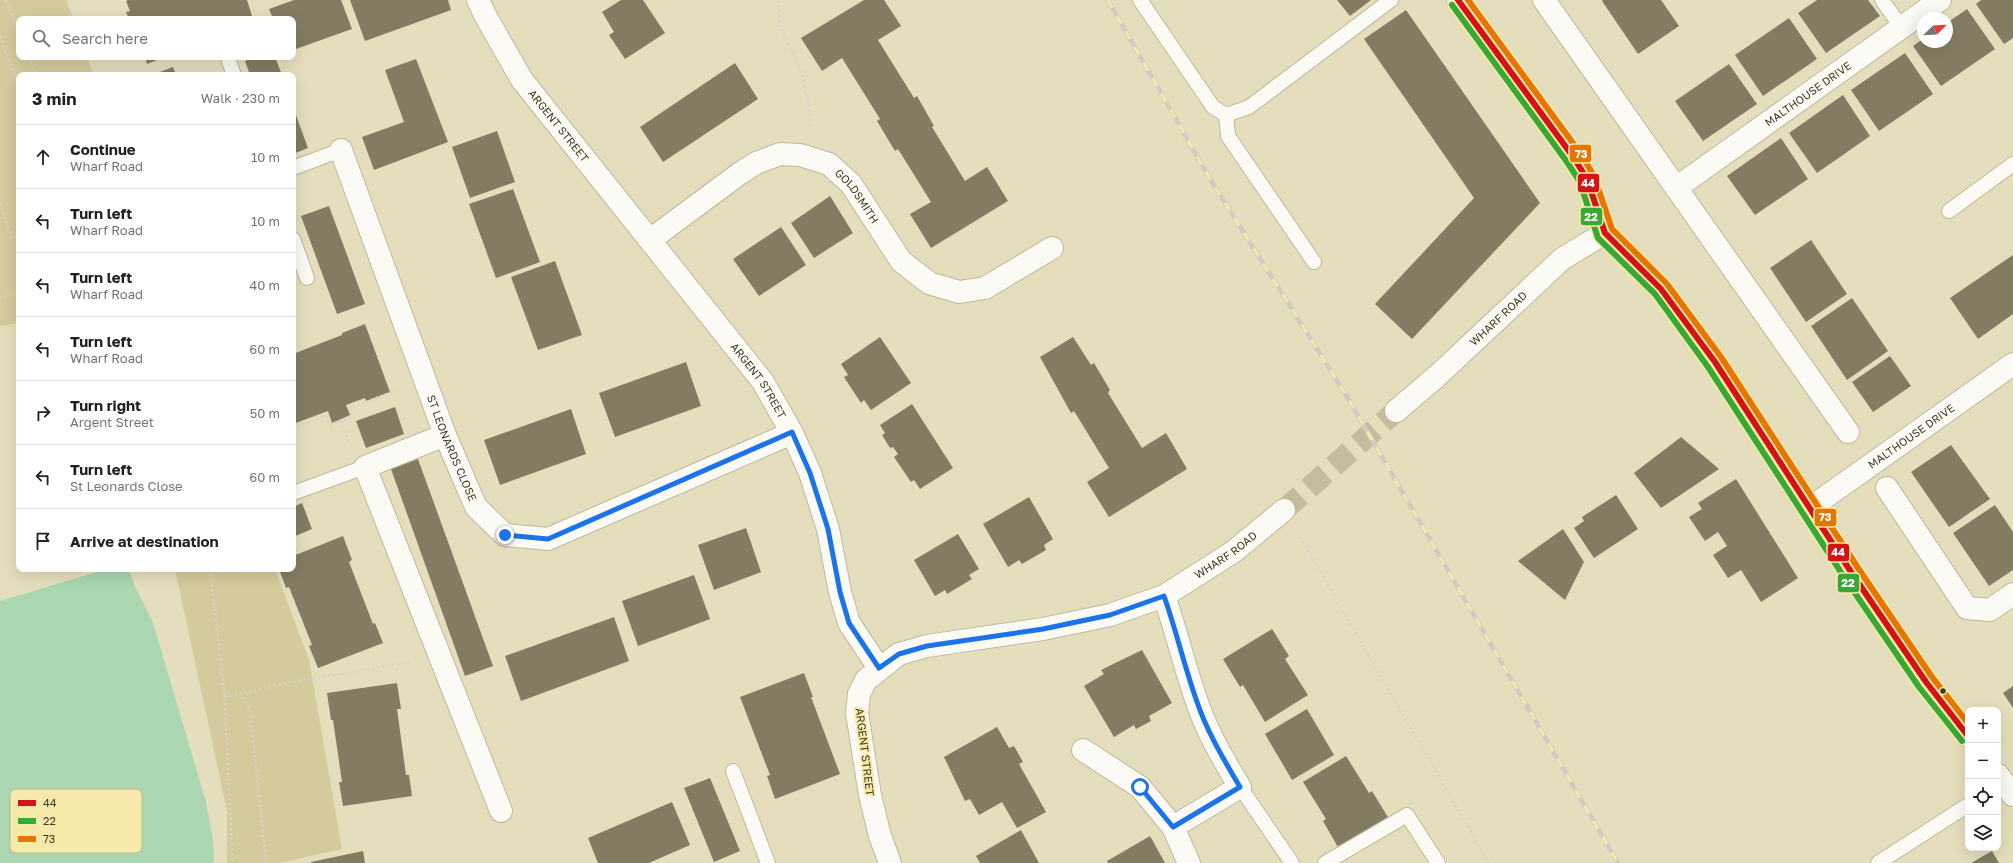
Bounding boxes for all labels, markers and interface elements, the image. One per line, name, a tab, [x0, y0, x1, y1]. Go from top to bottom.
north arrow	[1917, 12, 1953, 48]
search box	[16, 16, 296, 60]
icon: search	[30, 27, 52, 49]
text: Search here	[62, 29, 148, 47]
street label: MALTHOUSE DRIVE	[1762, 58, 1854, 129]
street label: ARGENT STREET	[526, 87, 592, 164]
text: 3 min	[32, 88, 76, 109]
text: Walk · 230 m	[201, 90, 280, 106]
text: Continue	[70, 140, 136, 158]
line badge: 73	[1569, 144, 1592, 163]
icon: ahead	[32, 146, 54, 168]
text: 73	[1575, 147, 1588, 160]
text: 10 m	[251, 149, 280, 165]
text: Wharf Road	[70, 158, 143, 174]
street label: GOLDSMITH	[833, 166, 882, 226]
line badge: 44	[1577, 173, 1600, 193]
text: 44	[1581, 176, 1595, 189]
text: Turn left	[70, 204, 132, 222]
line badge: 22	[1580, 207, 1603, 226]
icon: left	[32, 210, 54, 232]
text: 22	[1584, 210, 1598, 223]
text: 10 m	[251, 213, 280, 229]
text: Wharf Road	[70, 222, 143, 238]
text: Turn left	[70, 268, 132, 286]
icon: left	[32, 274, 54, 296]
text: 40 m	[249, 277, 280, 293]
text: Wharf Road	[70, 286, 143, 302]
street label: WHARF ROAD	[1467, 288, 1530, 348]
text: Turn left	[70, 332, 132, 350]
icon: left	[32, 338, 54, 360]
street label: ARGENT STREET	[728, 340, 789, 421]
text: 60 m	[249, 341, 280, 357]
text: Wharf Road	[70, 350, 143, 366]
street label: ST LEONARDS CLOSE	[425, 393, 480, 503]
text: Turn right	[70, 396, 141, 414]
street label: MALTHOUSE DRIVE	[1865, 401, 1957, 471]
icon: right	[32, 402, 54, 424]
text: 50 m	[250, 405, 280, 421]
text: Argent Street	[70, 414, 154, 430]
text: Turn left	[70, 460, 132, 478]
icon: left	[32, 466, 54, 488]
text: 60 m	[249, 469, 280, 485]
text: St Leonards Close	[70, 478, 183, 494]
line badge: 73	[1814, 508, 1837, 527]
text: 73	[1819, 510, 1832, 523]
route end	[496, 526, 514, 544]
street label: WHARF ROAD	[1192, 528, 1260, 581]
icon: arrive	[32, 530, 54, 552]
text: Arrive at destination	[70, 532, 219, 550]
line badge: 44	[1827, 543, 1850, 562]
text: 44	[1831, 545, 1845, 558]
line badge: 22	[1837, 573, 1860, 593]
text: 22	[1841, 576, 1855, 589]
unlabelled marker	[1938, 686, 1948, 696]
street label: ARGENT STREET	[854, 707, 877, 797]
map controls	[1965, 707, 2001, 851]
button: +	[1965, 707, 2001, 743]
button: −	[1965, 743, 2001, 779]
route start	[1131, 778, 1149, 796]
button: locate	[1965, 779, 2001, 815]
legend	[10, 789, 142, 853]
text: 44	[43, 796, 57, 809]
text: 22	[43, 814, 56, 827]
button: layers	[1965, 815, 2001, 851]
text: 73	[43, 832, 55, 845]

